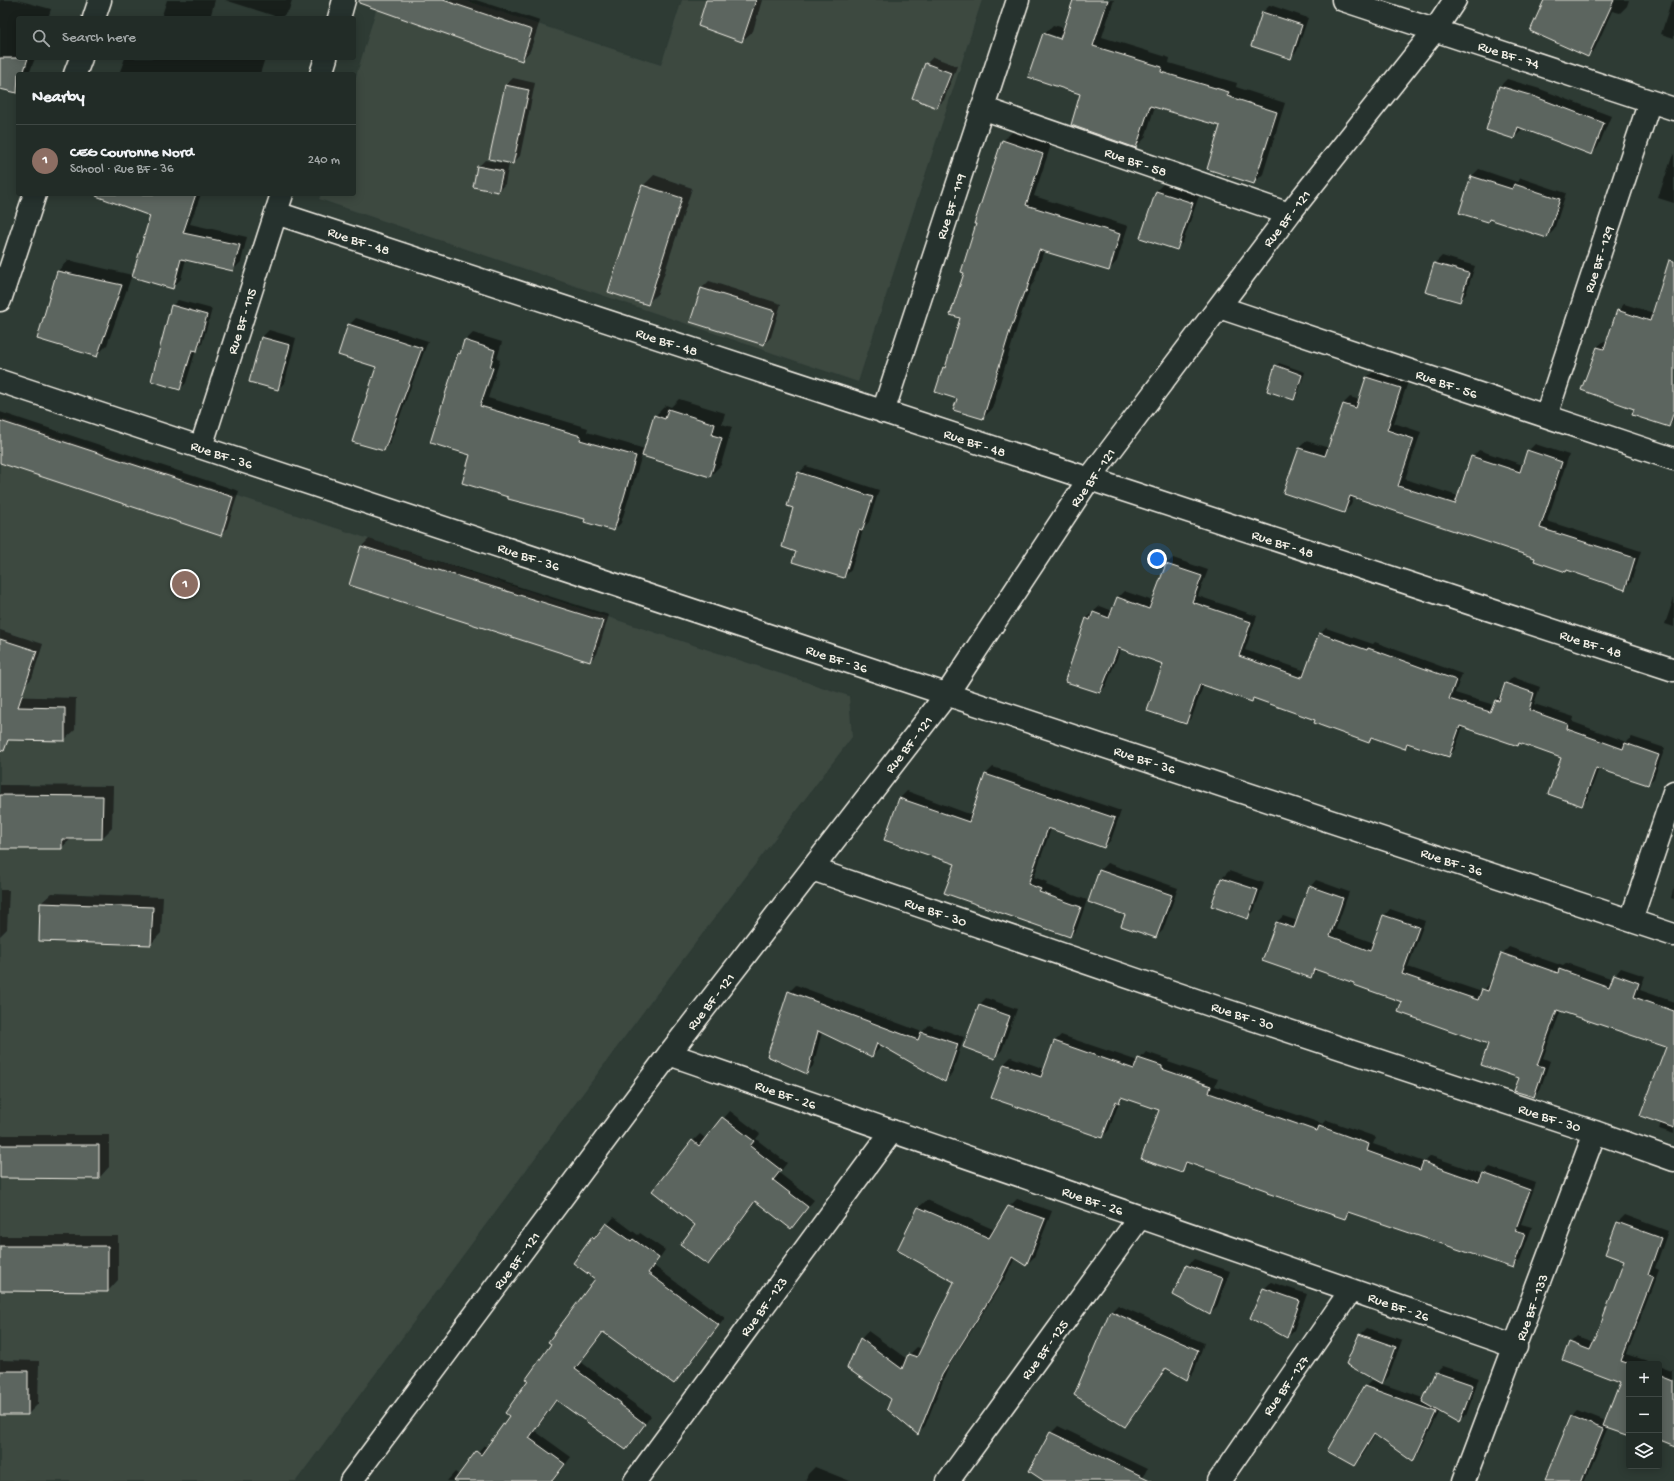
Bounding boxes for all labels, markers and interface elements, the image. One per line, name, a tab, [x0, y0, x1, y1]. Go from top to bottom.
search box	[16, 16, 356, 60]
icon: search	[30, 27, 52, 49]
text: Search here	[62, 29, 136, 47]
street label: Rue BF - 74	[1475, 38, 1541, 74]
text: Nearby	[32, 88, 85, 108]
text: CEG Couronne Nord	[70, 144, 194, 162]
street label: Rue BF - 58	[1102, 145, 1169, 182]
text: 1	[42, 153, 48, 168]
text: 240 m	[308, 153, 340, 168]
text: School · Rue BF - 36	[70, 162, 174, 177]
street label: Rue BF - 119	[934, 172, 971, 242]
street label: Rue BF - 121	[1260, 188, 1316, 252]
street label: Rue BF - 48	[325, 224, 392, 260]
street label: Rue BF - 129	[1582, 224, 1619, 295]
street label: Rue BF - 115	[225, 287, 262, 357]
street label: Rue BF - 48	[633, 325, 700, 361]
street label: Rue BF - 56	[1413, 367, 1480, 404]
street label: Rue BF - 48	[941, 426, 1008, 462]
street label: Rue BF - 36	[188, 438, 255, 475]
street label: Rue BF - 121	[1068, 446, 1121, 511]
street label: Rue BF - 48	[1249, 527, 1316, 563]
street label: Rue BF - 36	[495, 540, 562, 577]
your location	[1147, 549, 1167, 569]
pin: 1	[172, 569, 198, 599]
street label: Rue BF - 48	[1557, 627, 1624, 663]
street label: Rue BF - 36	[803, 642, 870, 679]
street label: Rue BF - 121	[882, 714, 938, 778]
street label: Rue BF - 36	[1111, 743, 1178, 780]
street label: Rue BF - 36	[1418, 845, 1485, 882]
street label: Rue BF - 30	[902, 895, 969, 932]
street label: Rue BF - 121	[684, 971, 740, 1035]
street label: Rue BF - 30	[1209, 999, 1276, 1036]
street label: Rue BF - 26	[752, 1078, 819, 1115]
street label: Rue BF - 30	[1516, 1101, 1583, 1138]
street label: Rue BF - 26	[1059, 1184, 1126, 1221]
street label: Rue BF - 121	[491, 1229, 545, 1294]
street label: Rue BF - 133	[1513, 1272, 1553, 1344]
street label: Rue BF - 123	[738, 1274, 792, 1341]
street label: Rue BF - 26	[1365, 1290, 1432, 1327]
street label: Rue BF - 125	[1019, 1317, 1073, 1384]
street label: Rue BF - 127	[1260, 1352, 1314, 1420]
map controls	[1626, 1361, 1662, 1469]
button: +	[1626, 1361, 1662, 1397]
button: −	[1626, 1397, 1662, 1433]
button: layers	[1626, 1433, 1662, 1469]

